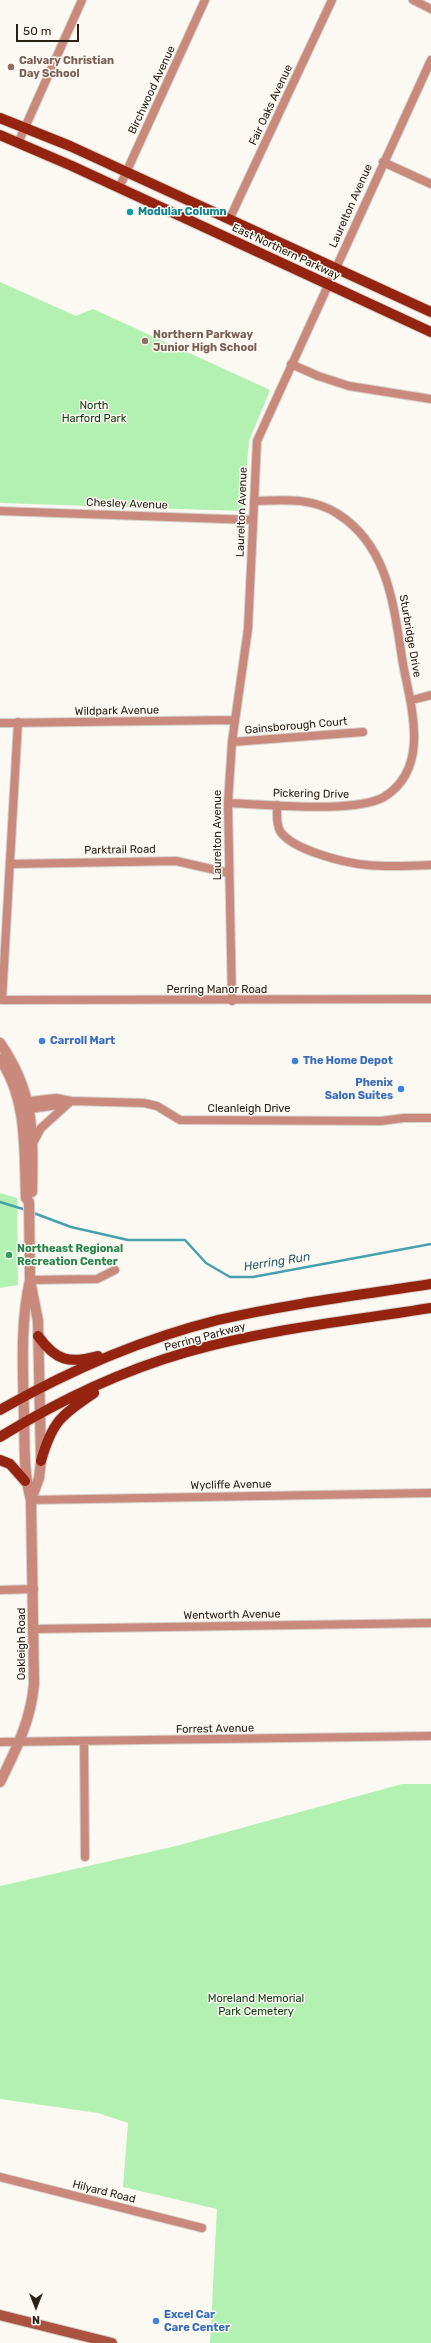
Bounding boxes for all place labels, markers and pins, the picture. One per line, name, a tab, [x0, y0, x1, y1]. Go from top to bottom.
place label: Calvary Christian Day School	[19, 54, 114, 80]
marker: Calvary Christian Day School	[6, 62, 16, 72]
place label: Modular Column	[138, 205, 227, 219]
marker: Modular Column	[125, 207, 135, 217]
place label: Northern Parkway Junior High School	[153, 328, 257, 354]
marker: Northern Parkway Junior High School	[140, 336, 150, 346]
place label: Carroll Mart	[50, 1034, 115, 1048]
marker: Carroll Mart	[37, 1036, 47, 1046]
place label: The Home Depot	[303, 1054, 393, 1068]
marker: The Home Depot	[290, 1056, 300, 1066]
place label: Phenix Salon Suites	[325, 1076, 393, 1102]
marker: Phenix Salon Suites	[396, 1084, 406, 1094]
place label: Northeast Regional Recreation Center	[17, 1242, 123, 1268]
marker: Northeast Regional Recreation Center	[4, 1250, 14, 1260]
place label: Excel Car Care Center	[164, 2308, 230, 2334]
marker: Excel Car Care Center	[151, 2316, 161, 2326]

